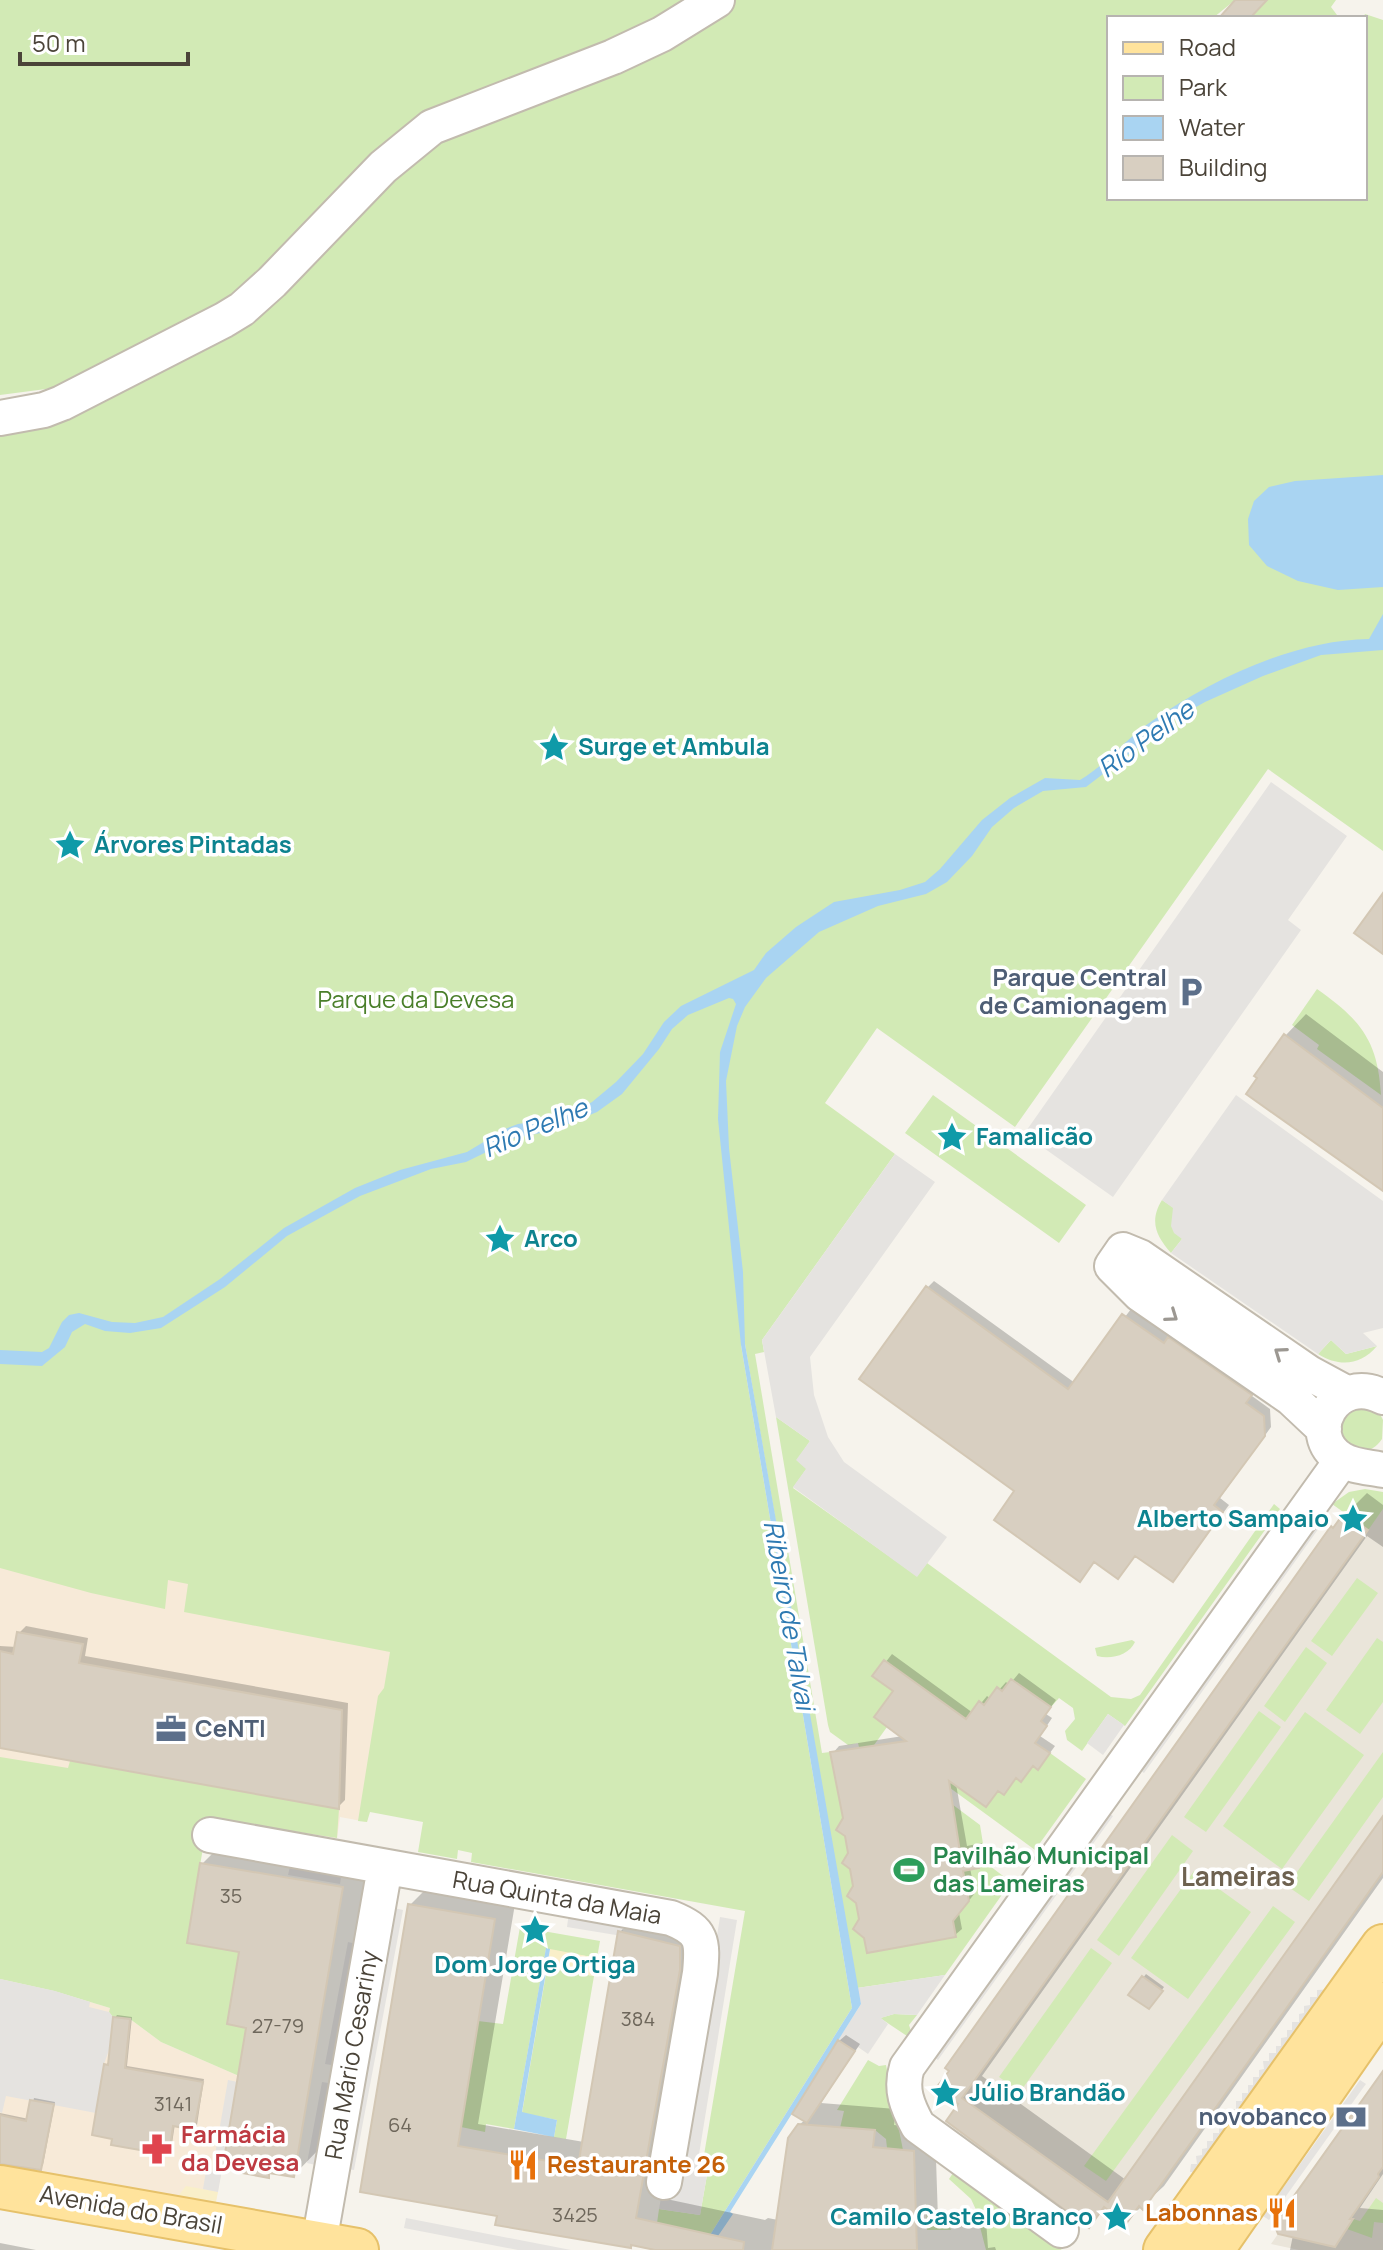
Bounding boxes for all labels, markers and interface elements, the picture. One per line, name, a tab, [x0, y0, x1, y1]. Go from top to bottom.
scale bar	[20, 16, 188, 66]
legend	[1107, 16, 1367, 200]
text: 50 m	[32, 26, 86, 59]
text: Road	[1179, 30, 1236, 63]
text: Park	[1179, 70, 1228, 103]
text: Water	[1179, 110, 1246, 143]
text: Building	[1179, 150, 1267, 183]
water label: Rio Pelhe	[1090, 690, 1202, 785]
place label: Surge et Ambula	[578, 729, 770, 762]
place icon: Surge et Ambula	[537, 730, 571, 764]
place label: Árvores Pintadas	[94, 827, 292, 860]
place icon: Árvores Pintadas	[53, 828, 87, 862]
place label: Parque Central de Camionagem	[979, 960, 1167, 1021]
parking icon: Parque Central de Camionagem	[1174, 975, 1208, 1009]
park label: Parque da Devesa	[318, 982, 514, 1015]
water label: Rio Pelhe	[477, 1088, 594, 1165]
place label: Famalicão	[976, 1119, 1093, 1152]
place icon: Famalicão	[935, 1120, 969, 1154]
place label: Arco	[524, 1221, 578, 1254]
place icon: Arco	[483, 1222, 517, 1256]
one-way arrow	[1163, 1306, 1177, 1321]
one-way arrow	[1274, 1348, 1288, 1363]
place label: Alberto Sampaio	[1137, 1501, 1329, 1534]
place icon: Alberto Sampaio	[1336, 1502, 1370, 1536]
water label: Ribeiro de Talvai	[756, 1517, 825, 1715]
place label: CeNTI	[195, 1711, 266, 1744]
office icon: CeNTI	[154, 1712, 188, 1746]
place label: Pavilhão Municipal das Lameiras	[933, 1838, 1149, 1899]
sports icon: Pavilhão Municipal das Lameiras	[892, 1853, 926, 1887]
district label: Lameiras	[1181, 1858, 1295, 1894]
street label: Rua Quinta da Maia	[450, 1862, 664, 1931]
house number: 35	[220, 1882, 242, 1909]
place icon: Dom Jorge Ortiga	[518, 1913, 552, 1947]
street label: Rua Mário Cesariny	[316, 1947, 385, 2162]
place label: Dom Jorge Ortiga	[434, 1947, 636, 1980]
house number: 384	[621, 2005, 655, 2032]
house number: 27-79	[252, 2012, 304, 2039]
place label: Júlio Brandão	[969, 2075, 1126, 2108]
place icon: Júlio Brandão	[928, 2076, 962, 2110]
house number: 3141	[154, 2090, 192, 2117]
place label: novobanco	[1199, 2099, 1327, 2132]
bank icon: novobanco	[1334, 2100, 1368, 2134]
house number: 64	[388, 2111, 412, 2138]
place label: Farmácia da Devesa	[181, 2117, 299, 2178]
pharmacy icon: Farmácia da Devesa	[140, 2132, 174, 2166]
place label: Restaurante 26	[547, 2147, 726, 2180]
restaurant icon: Restaurante 26	[506, 2148, 540, 2182]
street label: Avenida do Brasil	[37, 2176, 225, 2241]
place label: Labonnas	[1145, 2195, 1258, 2228]
restaurant icon: Labonnas	[1265, 2196, 1299, 2230]
place label: Camilo Castelo Branco	[830, 2199, 1093, 2232]
place icon: Camilo Castelo Branco	[1100, 2200, 1134, 2234]
house number: 3425	[552, 2201, 598, 2228]

